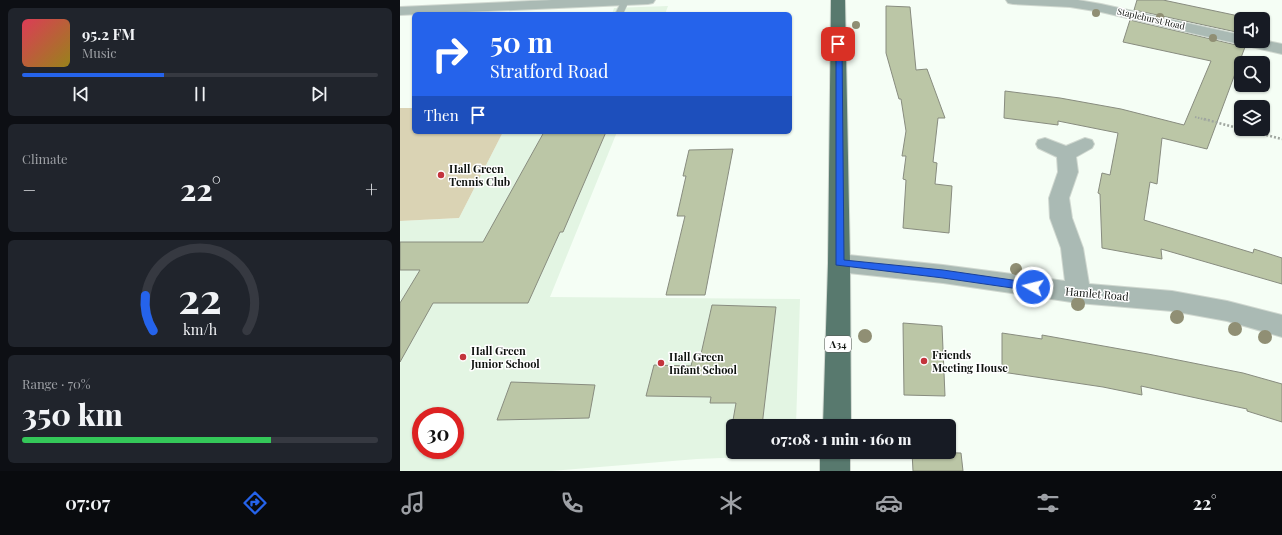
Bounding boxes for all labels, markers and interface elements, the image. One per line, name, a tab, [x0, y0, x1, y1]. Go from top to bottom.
street label: Staplehurst Road	[1116, 4, 1187, 32]
map controls	[1234, 12, 1270, 136]
button: sound	[1234, 12, 1270, 48]
text: 50 m	[490, 23, 553, 60]
text: 95.2 FM	[82, 24, 135, 44]
pin	[821, 27, 855, 61]
icon: right	[424, 28, 476, 80]
icon: arrive	[827, 33, 849, 55]
text: Music	[82, 44, 117, 61]
button: search	[1234, 56, 1270, 92]
text: Stratford Road	[490, 59, 609, 83]
icon: previous	[70, 83, 92, 105]
icon: pause	[189, 83, 211, 105]
icon: next	[308, 83, 330, 105]
button: layers	[1234, 100, 1270, 136]
icon: arrive	[467, 104, 489, 126]
text: Then	[424, 105, 459, 125]
text: Climate	[22, 150, 68, 167]
place label: Hall Green Tennis Club	[449, 161, 511, 189]
text: 22°	[180, 169, 221, 209]
marker: Hall Green Tennis Club	[436, 170, 446, 180]
text: −	[22, 174, 36, 204]
text: +	[365, 174, 378, 204]
position arrow	[1012, 266, 1054, 308]
text: 22	[178, 269, 222, 324]
street label: Hamlet Road	[1065, 283, 1130, 304]
text: km/h	[183, 320, 218, 339]
road number: A34	[825, 336, 851, 352]
place label: Hall Green Junior School	[470, 343, 540, 371]
place label: Friends Meeting House	[932, 347, 1008, 375]
place label: Hall Green Infant School	[669, 349, 737, 377]
marker: Hall Green Junior School	[458, 352, 468, 362]
marker: Friends Meeting House	[919, 356, 929, 366]
marker: Hall Green Infant School	[656, 358, 666, 368]
text: Range · 70%	[22, 375, 90, 392]
text: 350 km	[22, 394, 123, 434]
speed limit sign: 30	[412, 407, 464, 459]
text: 07:08 · 1 min · 160 m	[771, 429, 911, 449]
icon: directions	[241, 489, 269, 517]
icon: music	[399, 489, 427, 517]
icon: phone	[558, 489, 586, 517]
icon: climate	[717, 489, 745, 517]
icon: car	[875, 489, 903, 517]
icon: filters	[1034, 489, 1062, 517]
text: 07:07	[65, 491, 110, 515]
text: 22°	[1193, 491, 1217, 515]

